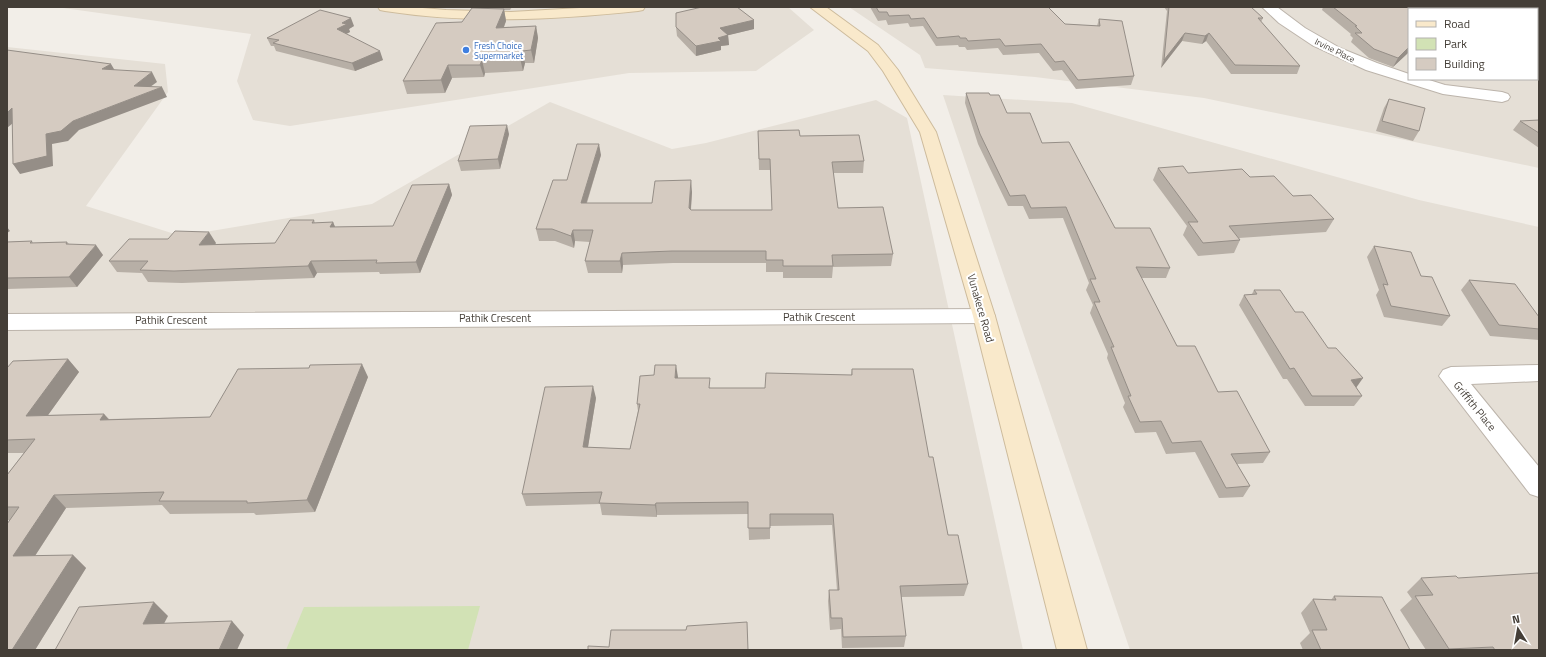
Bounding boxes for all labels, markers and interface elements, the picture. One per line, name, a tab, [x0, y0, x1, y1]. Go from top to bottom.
legend	[1408, 8, 1538, 80]
text: Road	[1444, 14, 1470, 33]
text: Park	[1444, 34, 1467, 53]
street label: Irvine Place	[1313, 35, 1358, 66]
place label: Fresh Choice Supermarket	[474, 39, 524, 62]
marker: Fresh Choice Supermarket	[461, 45, 471, 55]
text: Building	[1444, 54, 1485, 73]
street label: Vunakece Road	[964, 272, 998, 344]
street label: Pathik Crescent	[783, 309, 855, 325]
street label: Pathik Crescent	[459, 310, 531, 326]
street label: Pathik Crescent	[135, 312, 207, 328]
street label: Griffith Place	[1450, 378, 1500, 435]
north arrow	[1498, 609, 1538, 649]
text: N	[1511, 611, 1521, 628]

